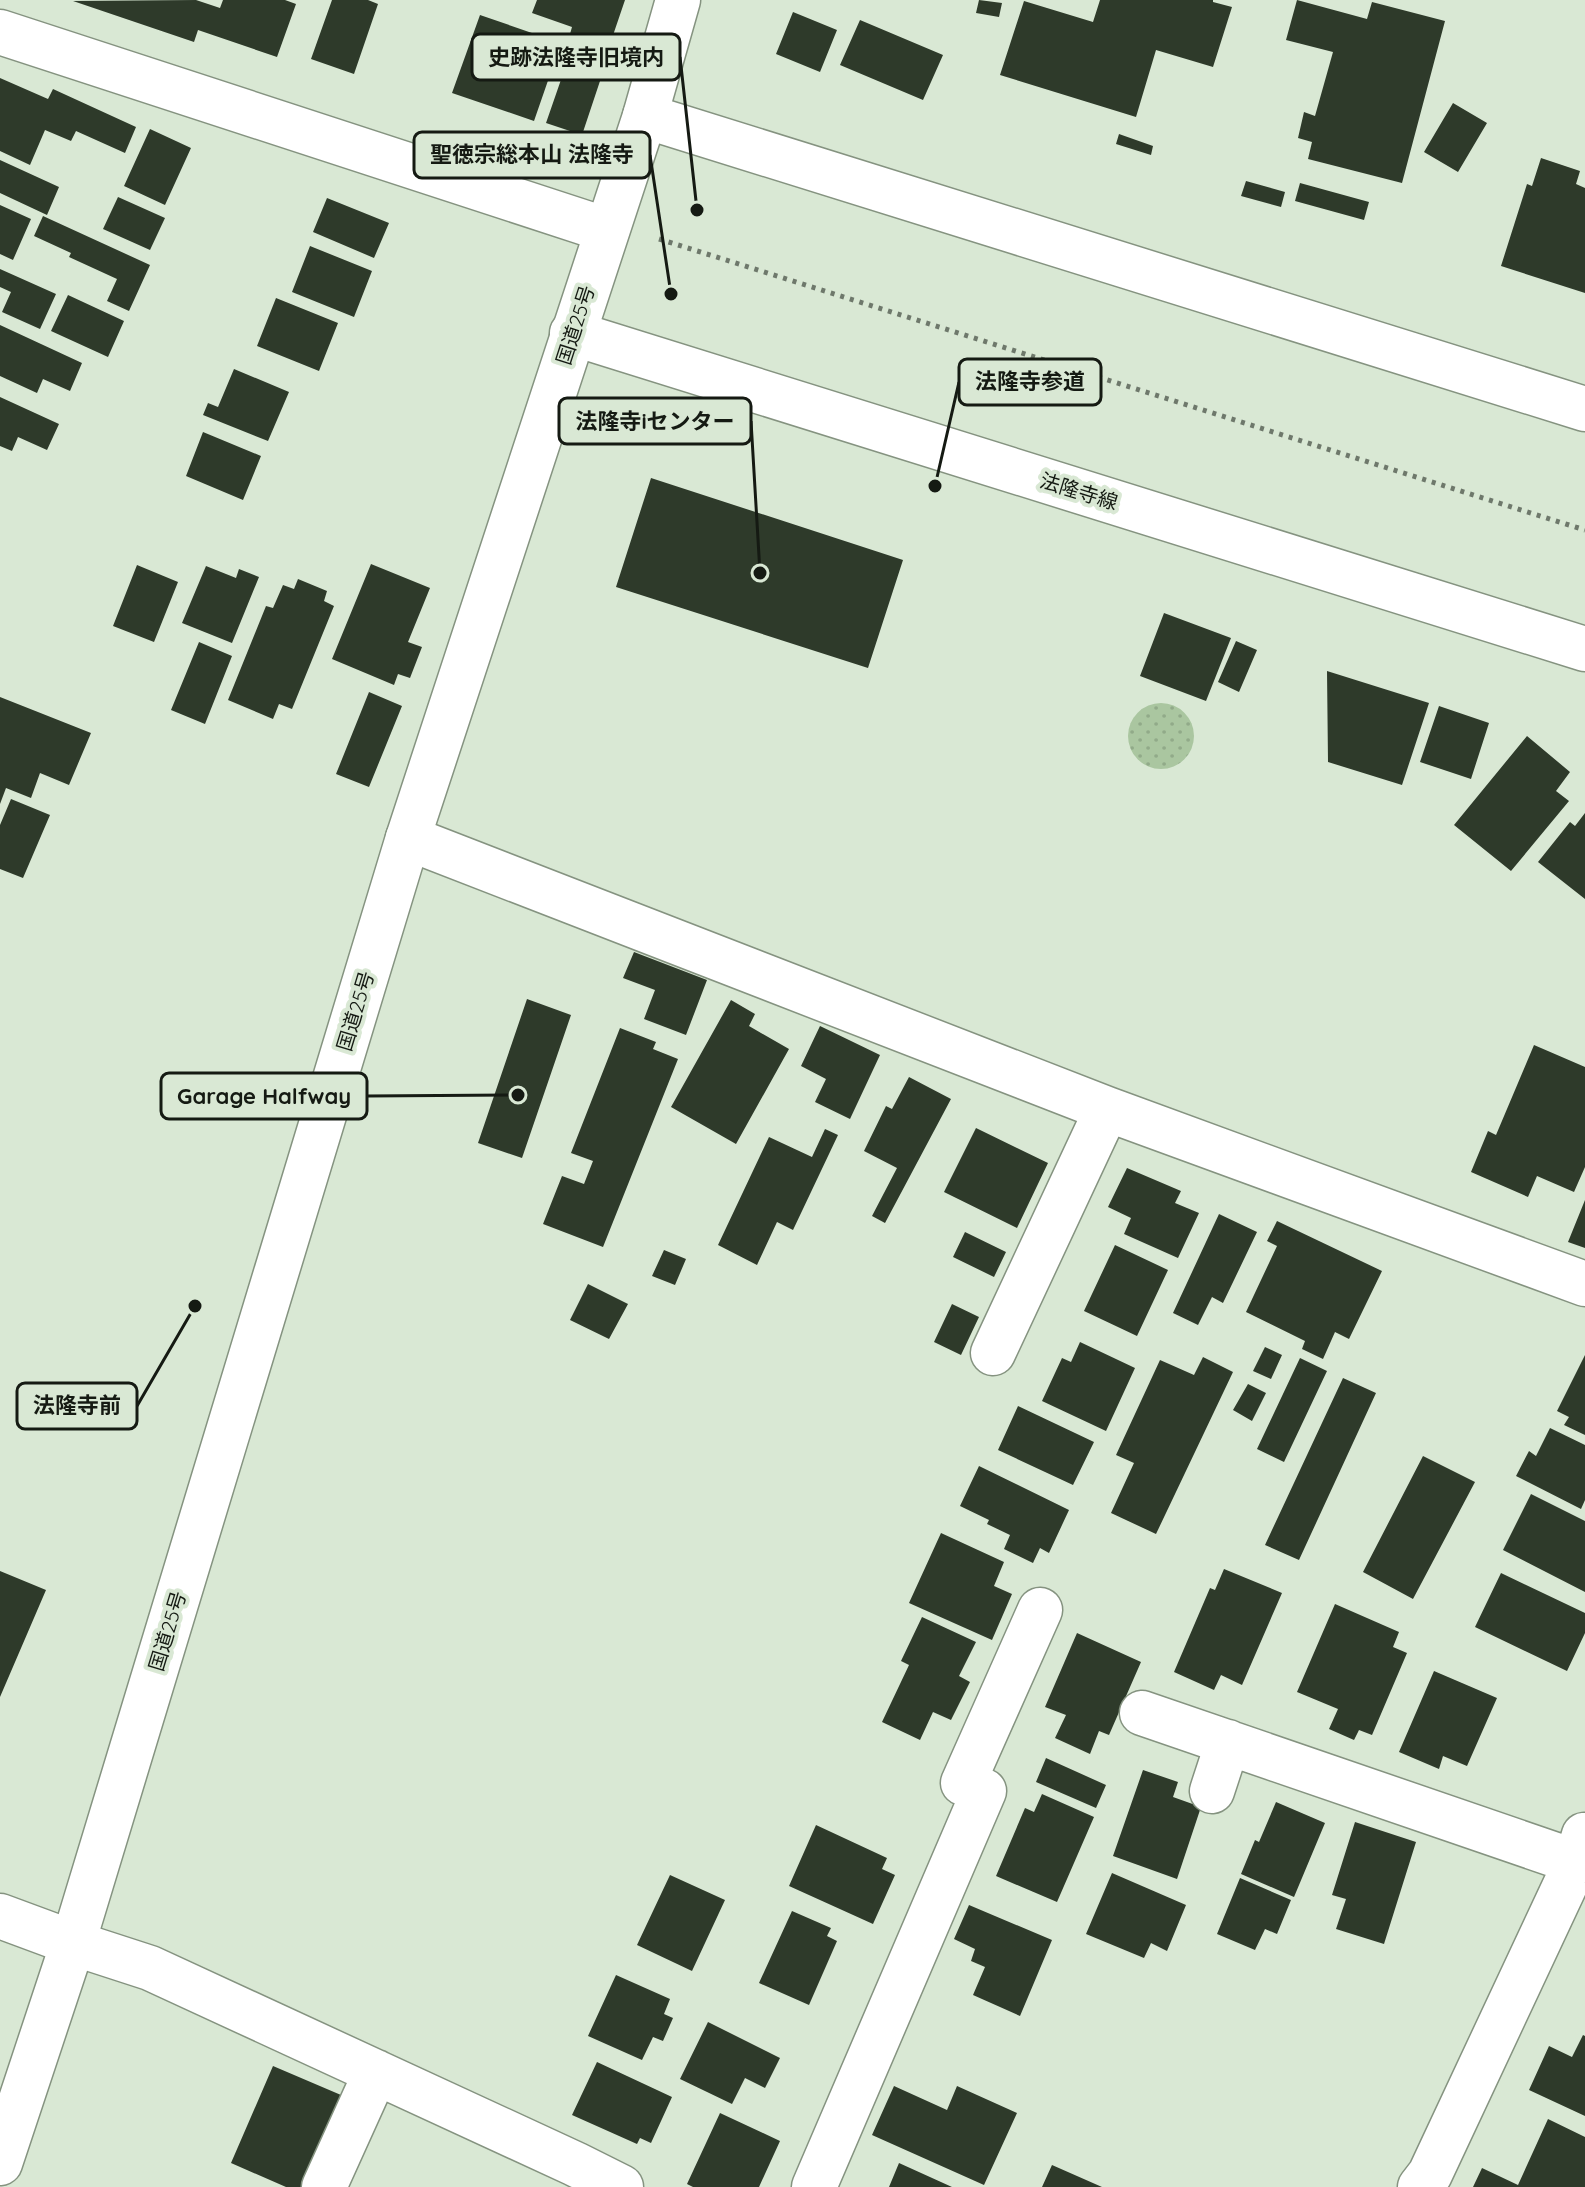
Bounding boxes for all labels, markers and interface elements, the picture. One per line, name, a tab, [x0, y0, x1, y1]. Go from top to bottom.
callout: 史跡法隆寺旧境内	[472, 34, 680, 80]
text: 史跡法隆寺旧境内	[488, 43, 664, 71]
callout: 聖徳宗総本山 法隆寺	[414, 132, 650, 178]
text: 聖徳宗総本山 法隆寺	[430, 140, 634, 168]
street label: 国道25号	[550, 282, 600, 368]
callout: 法隆寺参道	[959, 359, 1101, 405]
text: 法隆寺参道	[975, 367, 1085, 395]
callout: 法隆寺iセンター	[559, 398, 751, 444]
text: 法隆寺iセンター	[575, 407, 735, 435]
street label: 法隆寺線	[1037, 467, 1121, 515]
street label: 国道25号	[331, 968, 379, 1054]
callout: Garage Halfway	[161, 1073, 367, 1119]
text: Garage Halfway	[177, 1082, 351, 1110]
callout: 法隆寺前	[17, 1383, 137, 1429]
text: 法隆寺前	[33, 1391, 121, 1419]
street label: 国道25号	[143, 1588, 191, 1674]

